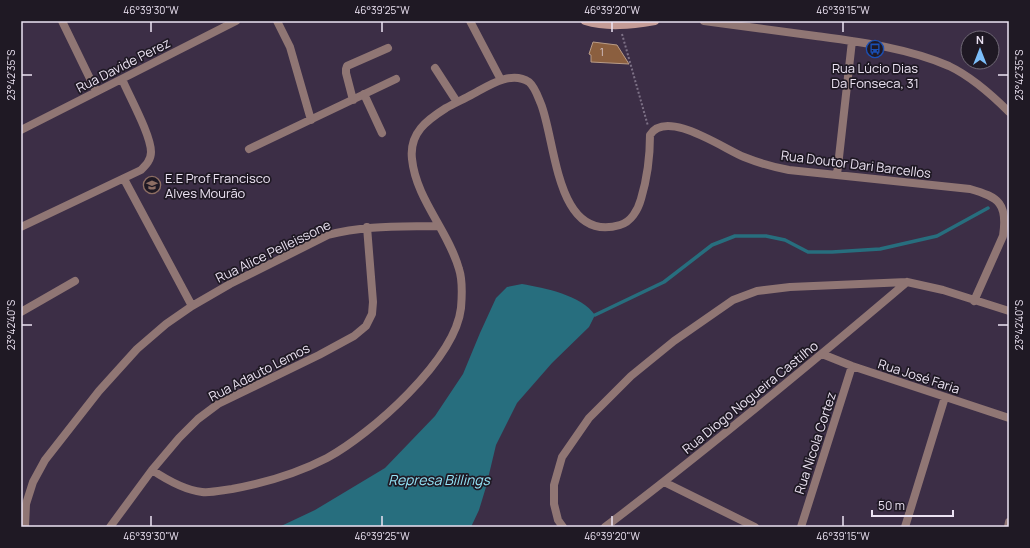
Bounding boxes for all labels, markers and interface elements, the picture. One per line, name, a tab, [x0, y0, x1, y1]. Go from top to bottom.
text: 46°39'30"W	[123, 3, 179, 17]
text: 46°39'25"W	[354, 3, 410, 17]
text: 46°39'20"W	[584, 3, 640, 17]
text: 46°39'15"W	[816, 3, 870, 17]
north arrow	[960, 30, 1000, 70]
text: N	[976, 32, 984, 47]
street label: Rua Davide Perez	[73, 33, 173, 96]
bus stop icon: Rua Lúcio Dias Da Fonseca, 31	[865, 39, 885, 59]
house number: 1	[600, 44, 604, 59]
text: 23°42'35"S	[4, 50, 18, 100]
text: 23°42'35"S	[1012, 50, 1026, 100]
place label: Rua Lúcio Dias Da Fonseca, 31	[831, 59, 919, 92]
street label: Rua Doutor Dari Barcellos	[780, 146, 932, 182]
place label: E.E Prof Francisco Alves Mourão	[165, 169, 271, 202]
school or university icon: E.E Prof Francisco Alves Mourão	[142, 175, 162, 195]
street label: Rua Alice Pelleissone	[212, 215, 334, 287]
text: 23°42'40"S	[4, 300, 18, 350]
text: 23°42'40"S	[1012, 300, 1026, 350]
street label: Rua Diogo Nogueira Castilho	[678, 336, 822, 458]
street label: Rua Adauto Lemos	[205, 339, 313, 405]
street label: Rua José Faria	[876, 354, 962, 398]
street label: Rua Nicola Cortez	[790, 390, 840, 496]
water label: Represa Billings	[388, 470, 492, 489]
scale bar	[872, 492, 953, 518]
text: 50 m	[878, 497, 905, 514]
text: 46°39'30"W	[123, 529, 179, 543]
text: 46°39'25"W	[354, 529, 410, 543]
text: 46°39'20"W	[584, 529, 640, 543]
text: 46°39'15"W	[816, 529, 870, 543]

